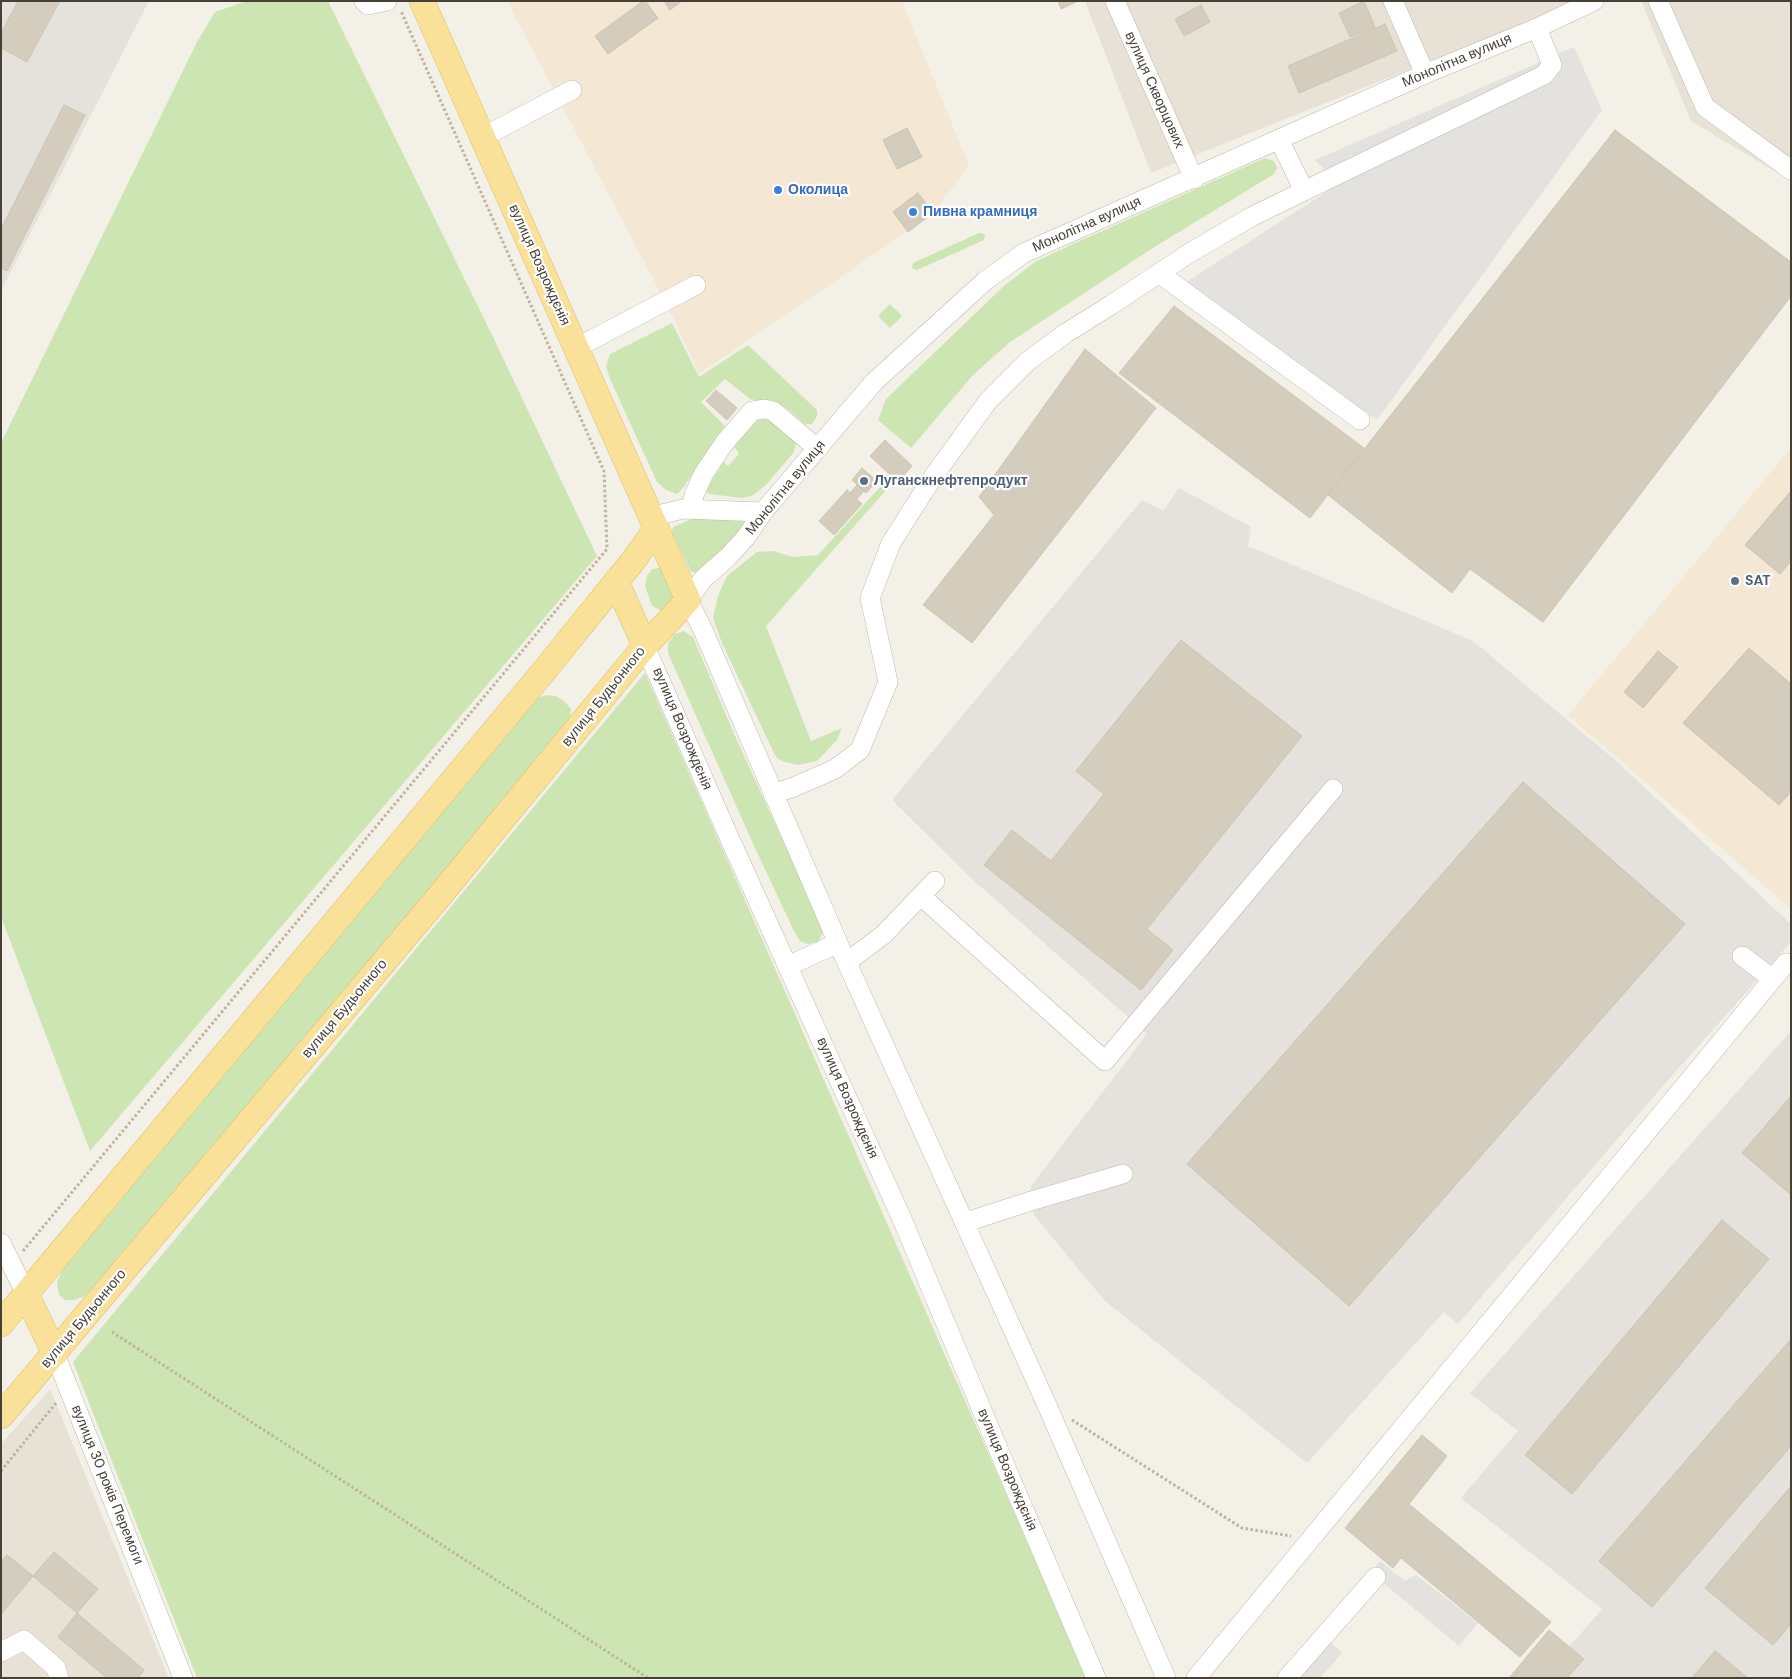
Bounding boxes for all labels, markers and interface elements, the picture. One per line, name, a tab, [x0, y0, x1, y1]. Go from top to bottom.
street label: вулиця Скворцових	[1121, 29, 1187, 151]
street label: Монолітна вулиця	[1400, 30, 1514, 92]
place label: Околица	[788, 182, 848, 198]
marker: Околица	[772, 184, 784, 196]
street label: Монолітна вулиця	[1030, 193, 1144, 257]
street label: вулиця Возрождєнія	[505, 202, 573, 328]
place label: Пивна крамниця	[923, 204, 1037, 220]
marker: Пивна крамниця	[907, 206, 919, 218]
street label: Монолітна вулиця	[743, 437, 829, 539]
place label: Луганскнефтепродукт	[874, 473, 1028, 489]
marker: Луганскнефтепродукт	[858, 475, 870, 487]
place label: SAT	[1745, 573, 1771, 589]
marker: SAT	[1729, 575, 1741, 587]
street label: вулиця Будьонного	[559, 644, 649, 750]
street label: вулиця Возрождєнія	[649, 665, 715, 793]
street label: вулиця Будьонного	[299, 956, 391, 1062]
street label: вулиця Возрождєнія	[813, 1035, 881, 1161]
street label: вулиця Будьонного	[38, 1266, 130, 1372]
street label: вулиця 30 років Перемоги	[67, 1403, 147, 1567]
street label: вулиця Возрождєнія	[974, 1406, 1040, 1534]

